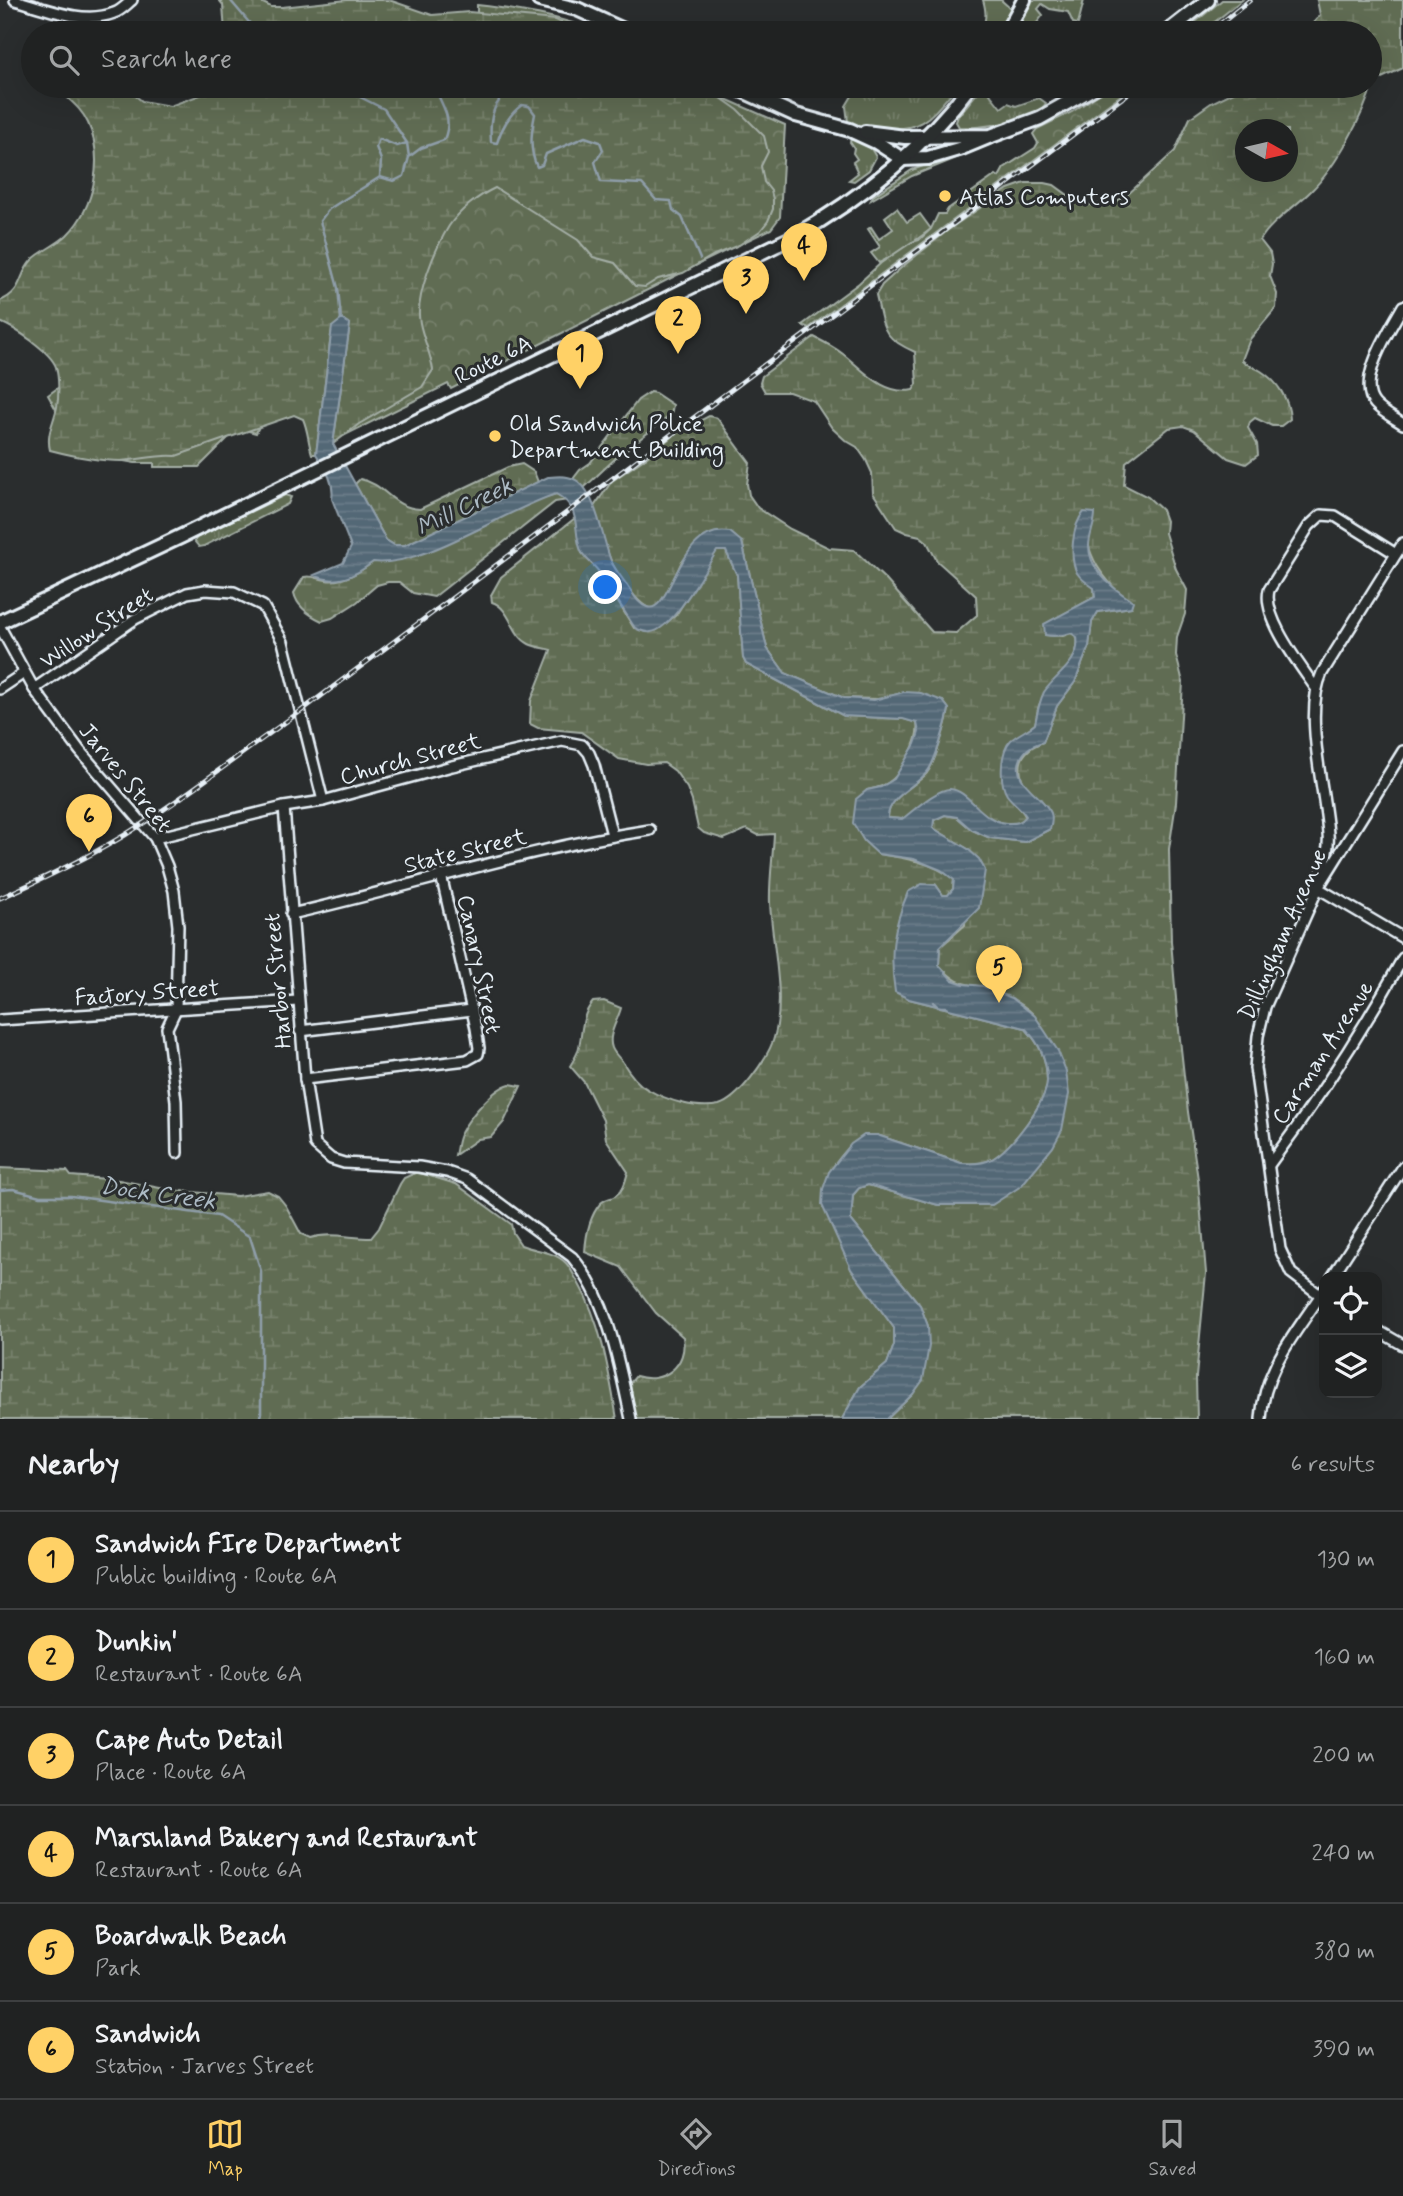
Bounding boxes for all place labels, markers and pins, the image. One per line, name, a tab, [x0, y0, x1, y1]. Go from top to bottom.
place label: Atlas Computers	[959, 183, 1129, 213]
marker: Atlas Computers	[937, 188, 953, 204]
pin: 4	[781, 223, 827, 281]
pin: 3	[723, 256, 769, 314]
pin: 2	[655, 296, 701, 354]
pin: 1	[557, 331, 603, 389]
place label: Old Sandwich Police Department Building	[509, 410, 724, 468]
marker: Old Sandwich Police Department Building	[487, 428, 503, 444]
pin: 6	[66, 794, 112, 852]
pin: 5	[976, 945, 1022, 1003]

